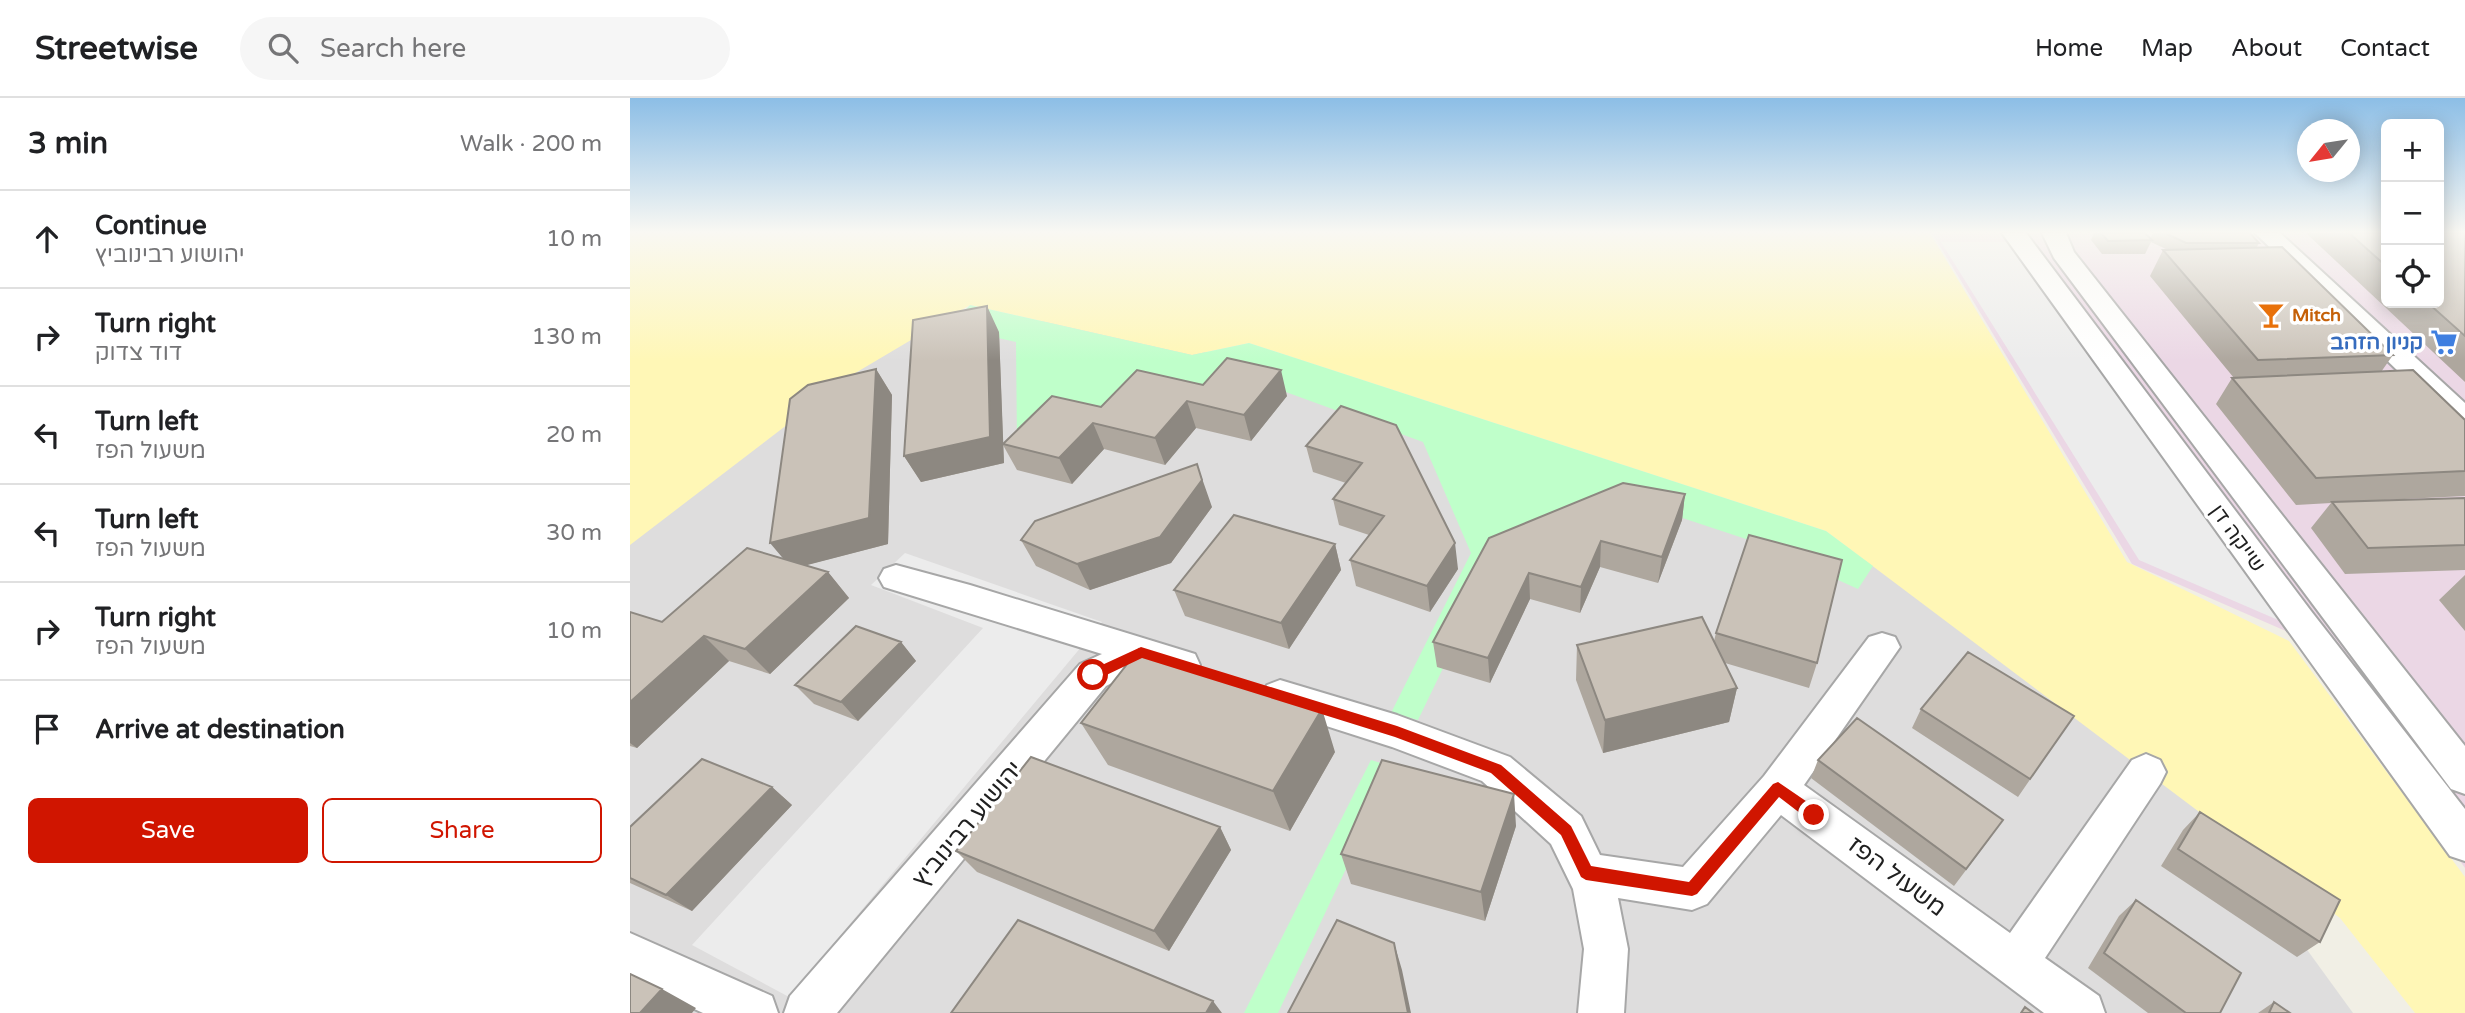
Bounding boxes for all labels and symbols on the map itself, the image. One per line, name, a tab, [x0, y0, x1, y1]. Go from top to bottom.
north arrow	[2297, 119, 2360, 182]
bar icon: Mitch	[2256, 300, 2286, 330]
place label: Mitch	[2292, 304, 2341, 326]
supermarket icon: קניון הזהב	[2429, 327, 2459, 357]
place label: קניון הזהב	[2330, 330, 2423, 355]
street label: שייקה דן	[2205, 500, 2271, 577]
route start	[1077, 659, 1108, 690]
street label: יהושוע רבינוביץ	[906, 755, 1029, 893]
route end	[1798, 799, 1829, 830]
street label: משעול הפז	[1842, 830, 1952, 923]

